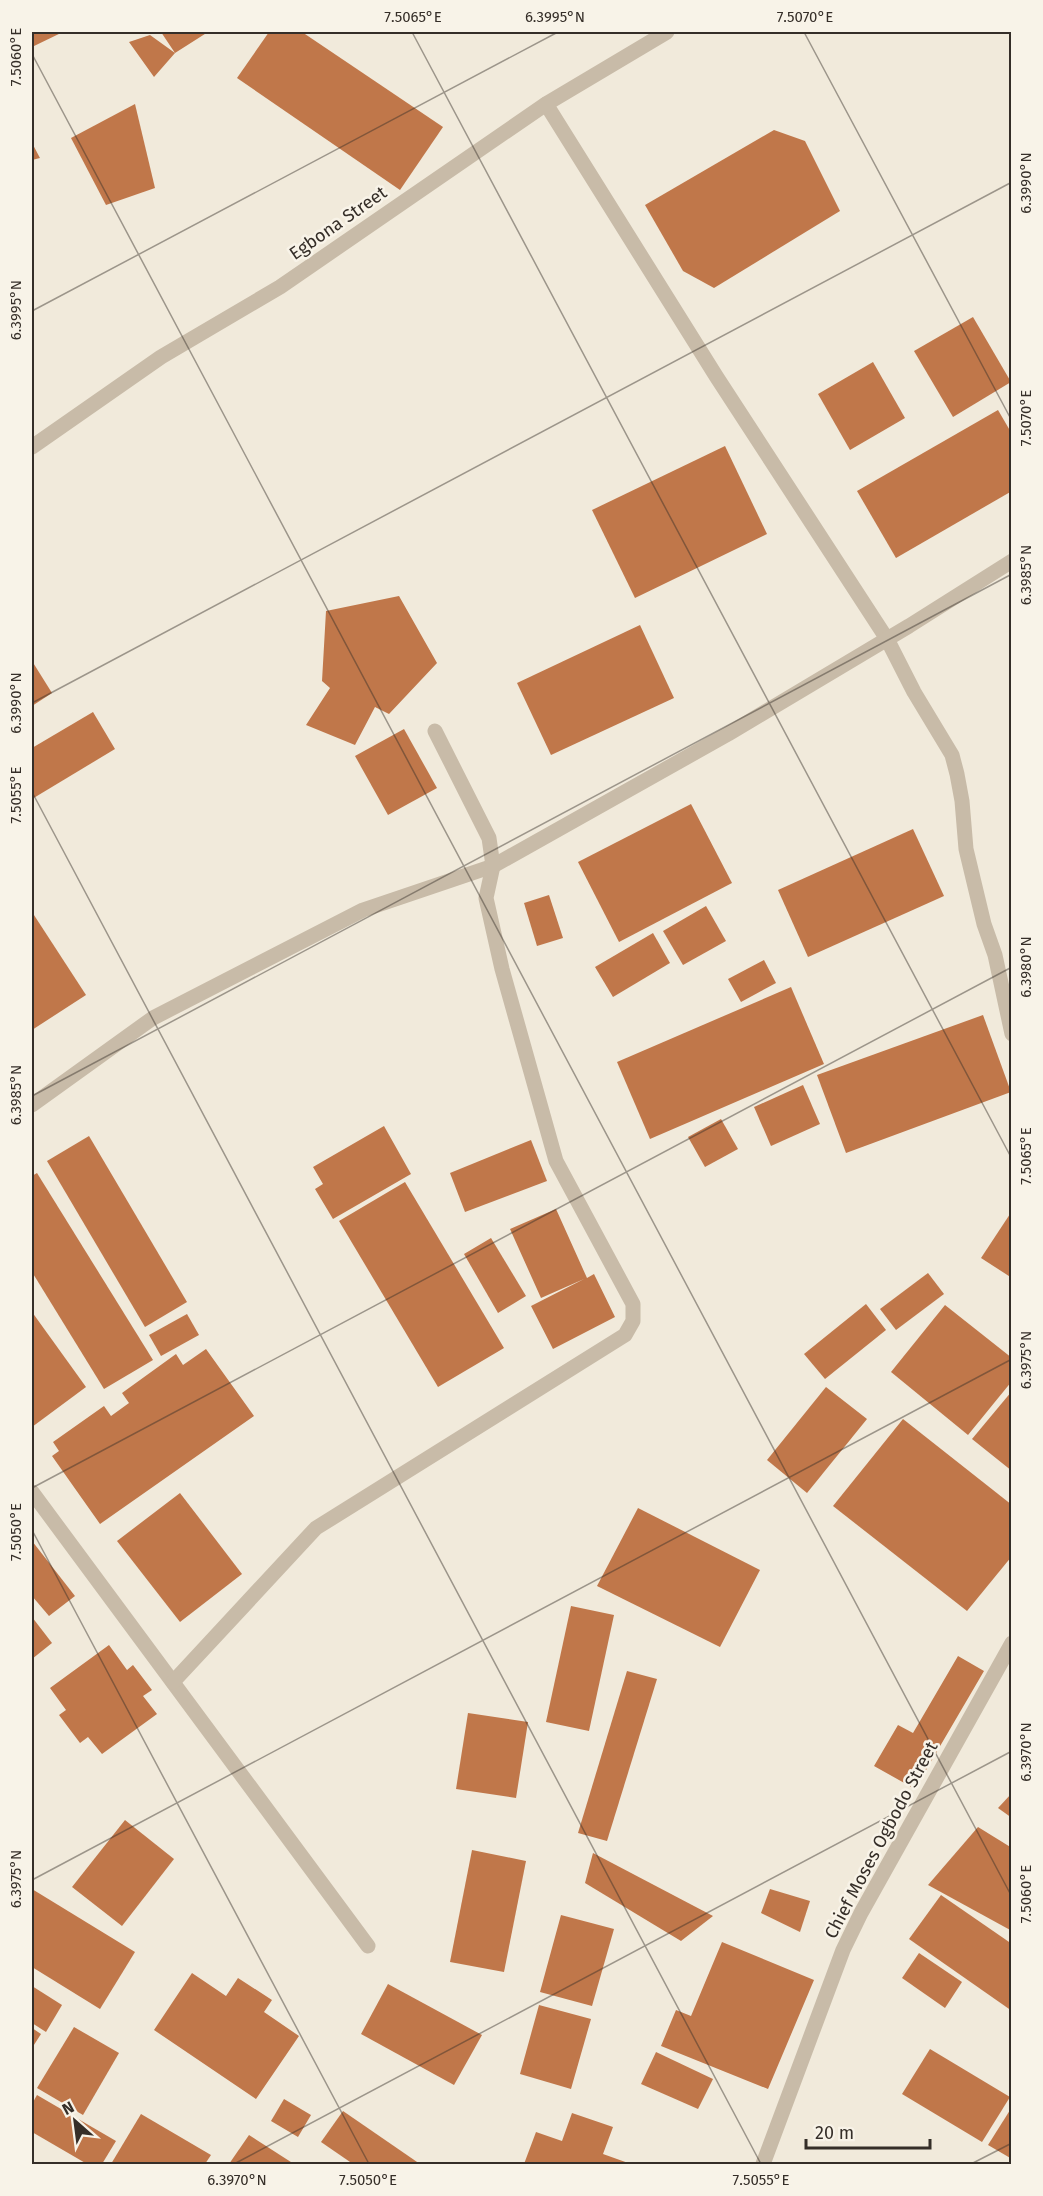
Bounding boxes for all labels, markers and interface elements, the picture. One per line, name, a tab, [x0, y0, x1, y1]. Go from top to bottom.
text: 7.5065°E	[384, 8, 442, 26]
text: 6.3995°N	[525, 8, 585, 26]
text: 7.5070°E	[777, 8, 833, 26]
text: 7.5060°E	[7, 28, 25, 86]
text: 6.3990°N	[1017, 152, 1035, 214]
street label: Egbona Street	[285, 181, 391, 265]
text: 6.3995°N	[7, 280, 25, 340]
text: 7.5070°E	[1017, 390, 1035, 446]
text: 6.3985°N	[1017, 545, 1035, 605]
text: 6.3990°N	[7, 672, 25, 734]
text: 7.5055°E	[7, 767, 25, 823]
text: 6.3980°N	[1017, 936, 1035, 998]
text: 6.3985°N	[7, 1065, 25, 1125]
text: 7.5065°E	[1017, 1127, 1035, 1185]
text: 6.3975°N	[1017, 1331, 1035, 1389]
text: 7.5050°E	[7, 1503, 25, 1561]
text: 6.3970°N	[1017, 1722, 1035, 1782]
street label: Chief Moses Ogbodo Street	[820, 1737, 943, 1942]
text: 6.3975°N	[7, 1850, 25, 1908]
text: 7.5060°E	[1017, 1865, 1035, 1923]
north arrow	[45, 2091, 105, 2151]
text: N	[59, 2097, 77, 2119]
scale bar	[806, 2112, 930, 2150]
text: 20 m	[815, 2122, 854, 2144]
text: 6.3970°N	[207, 2171, 267, 2189]
text: 7.5050°E	[339, 2171, 397, 2189]
text: 7.5055°E	[733, 2171, 789, 2189]

